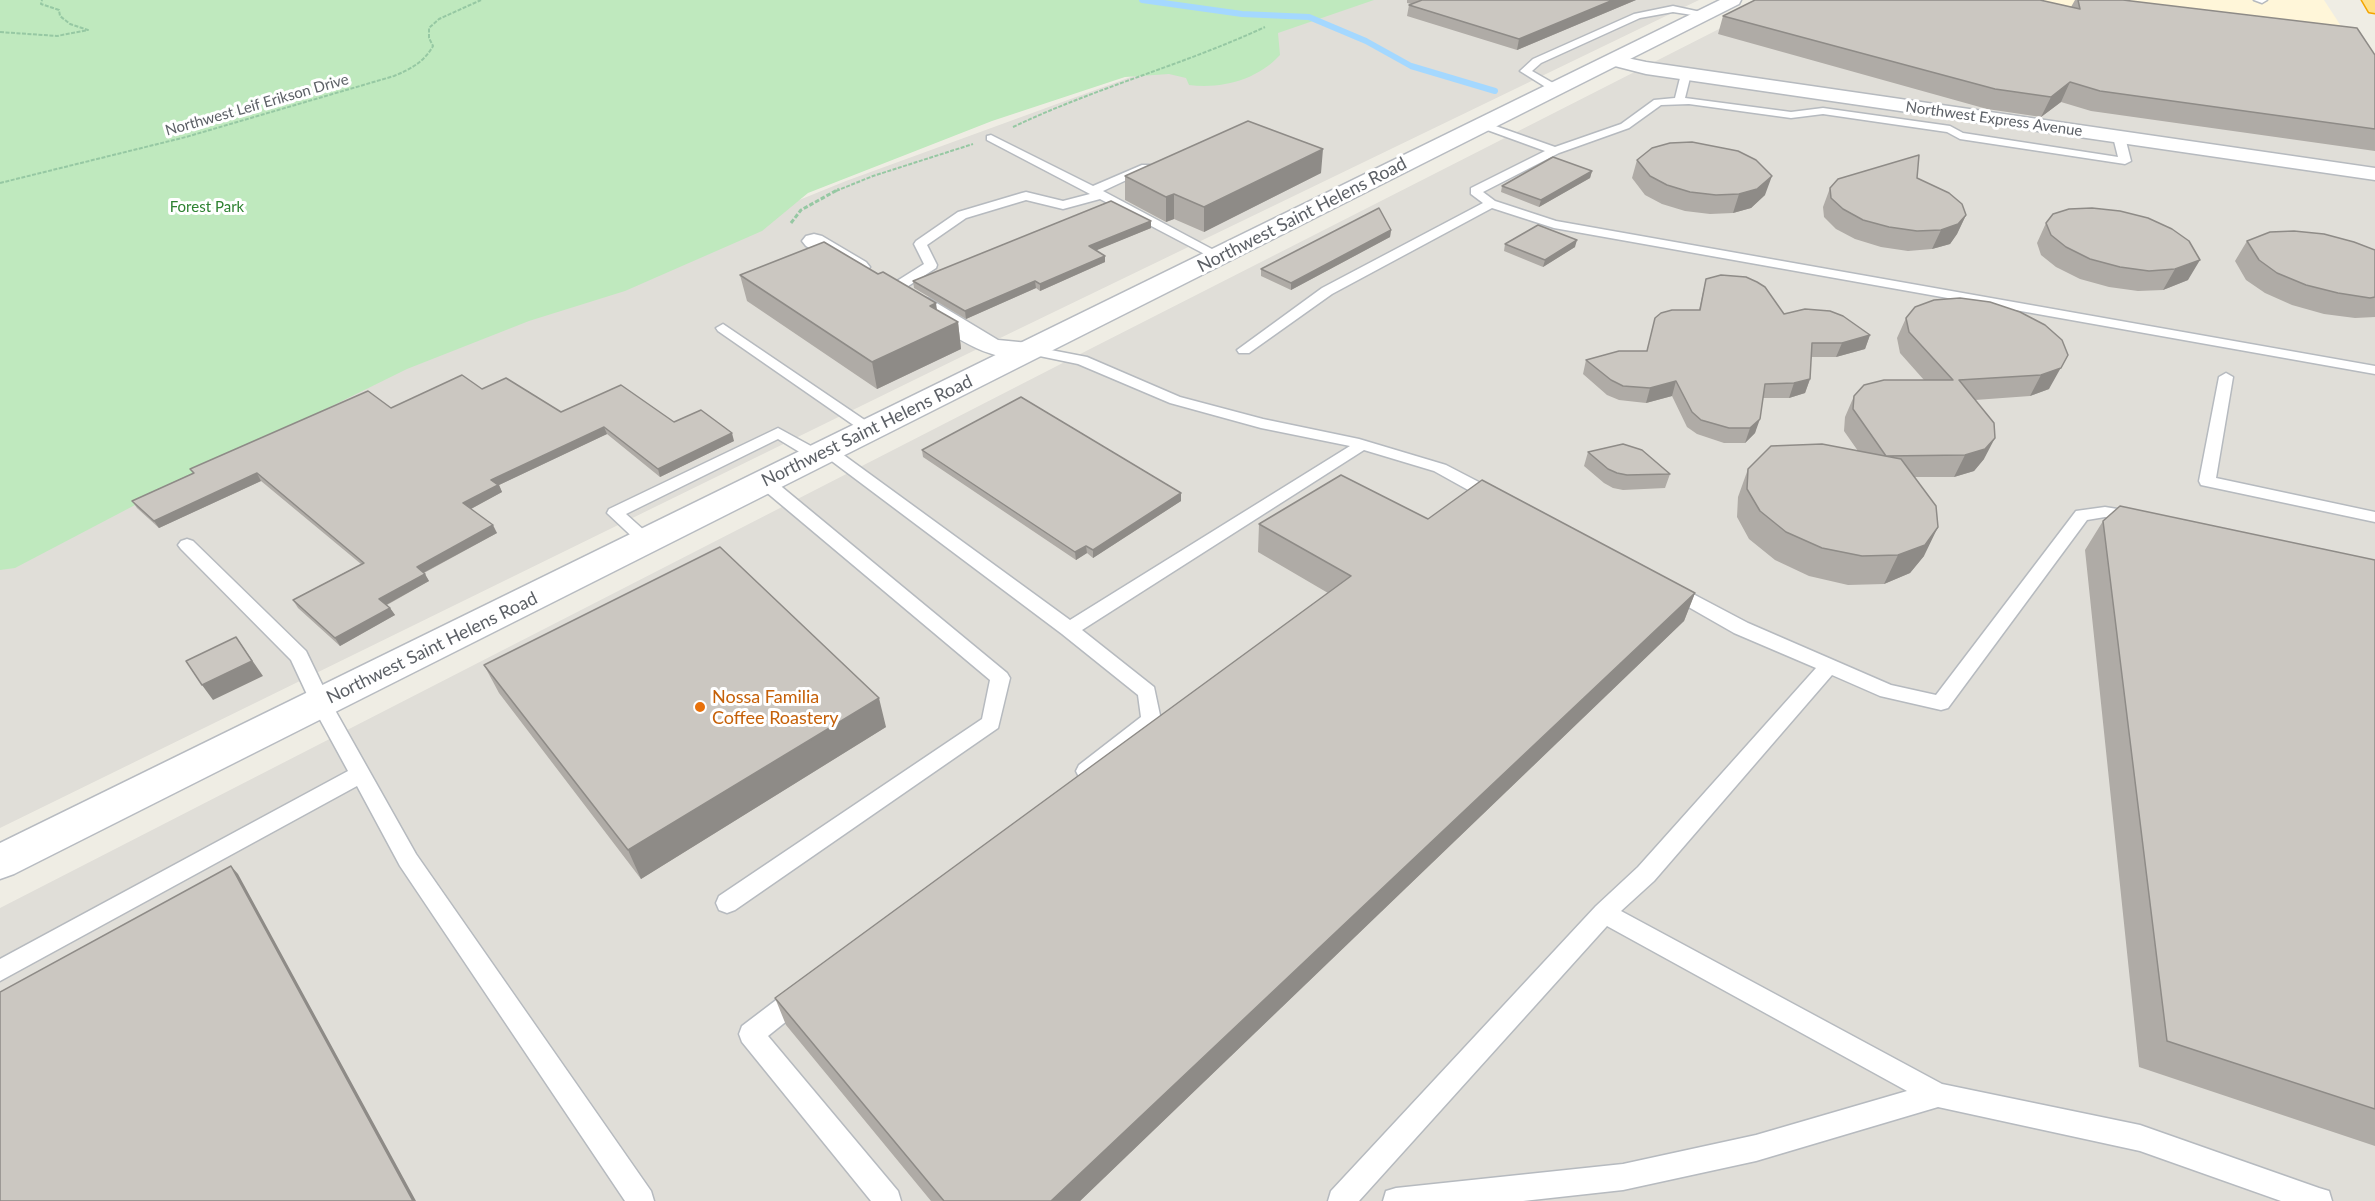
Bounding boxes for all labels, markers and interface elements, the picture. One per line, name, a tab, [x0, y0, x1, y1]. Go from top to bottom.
street label: Northwest Leif Erikson Drive	[163, 70, 351, 140]
street label: Northwest Express Avenue	[1904, 98, 2084, 140]
street label: Northwest Saint Helens Road	[1194, 153, 1410, 277]
park label: Forest Park	[170, 198, 244, 216]
street label: Northwest Saint Helens Road	[758, 370, 976, 492]
street label: Northwest Saint Helens Road	[323, 587, 541, 709]
place label: Nossa Familia Coffee Roastery	[712, 686, 839, 728]
marker: Nossa Familia Coffee Roastery	[693, 700, 707, 714]

